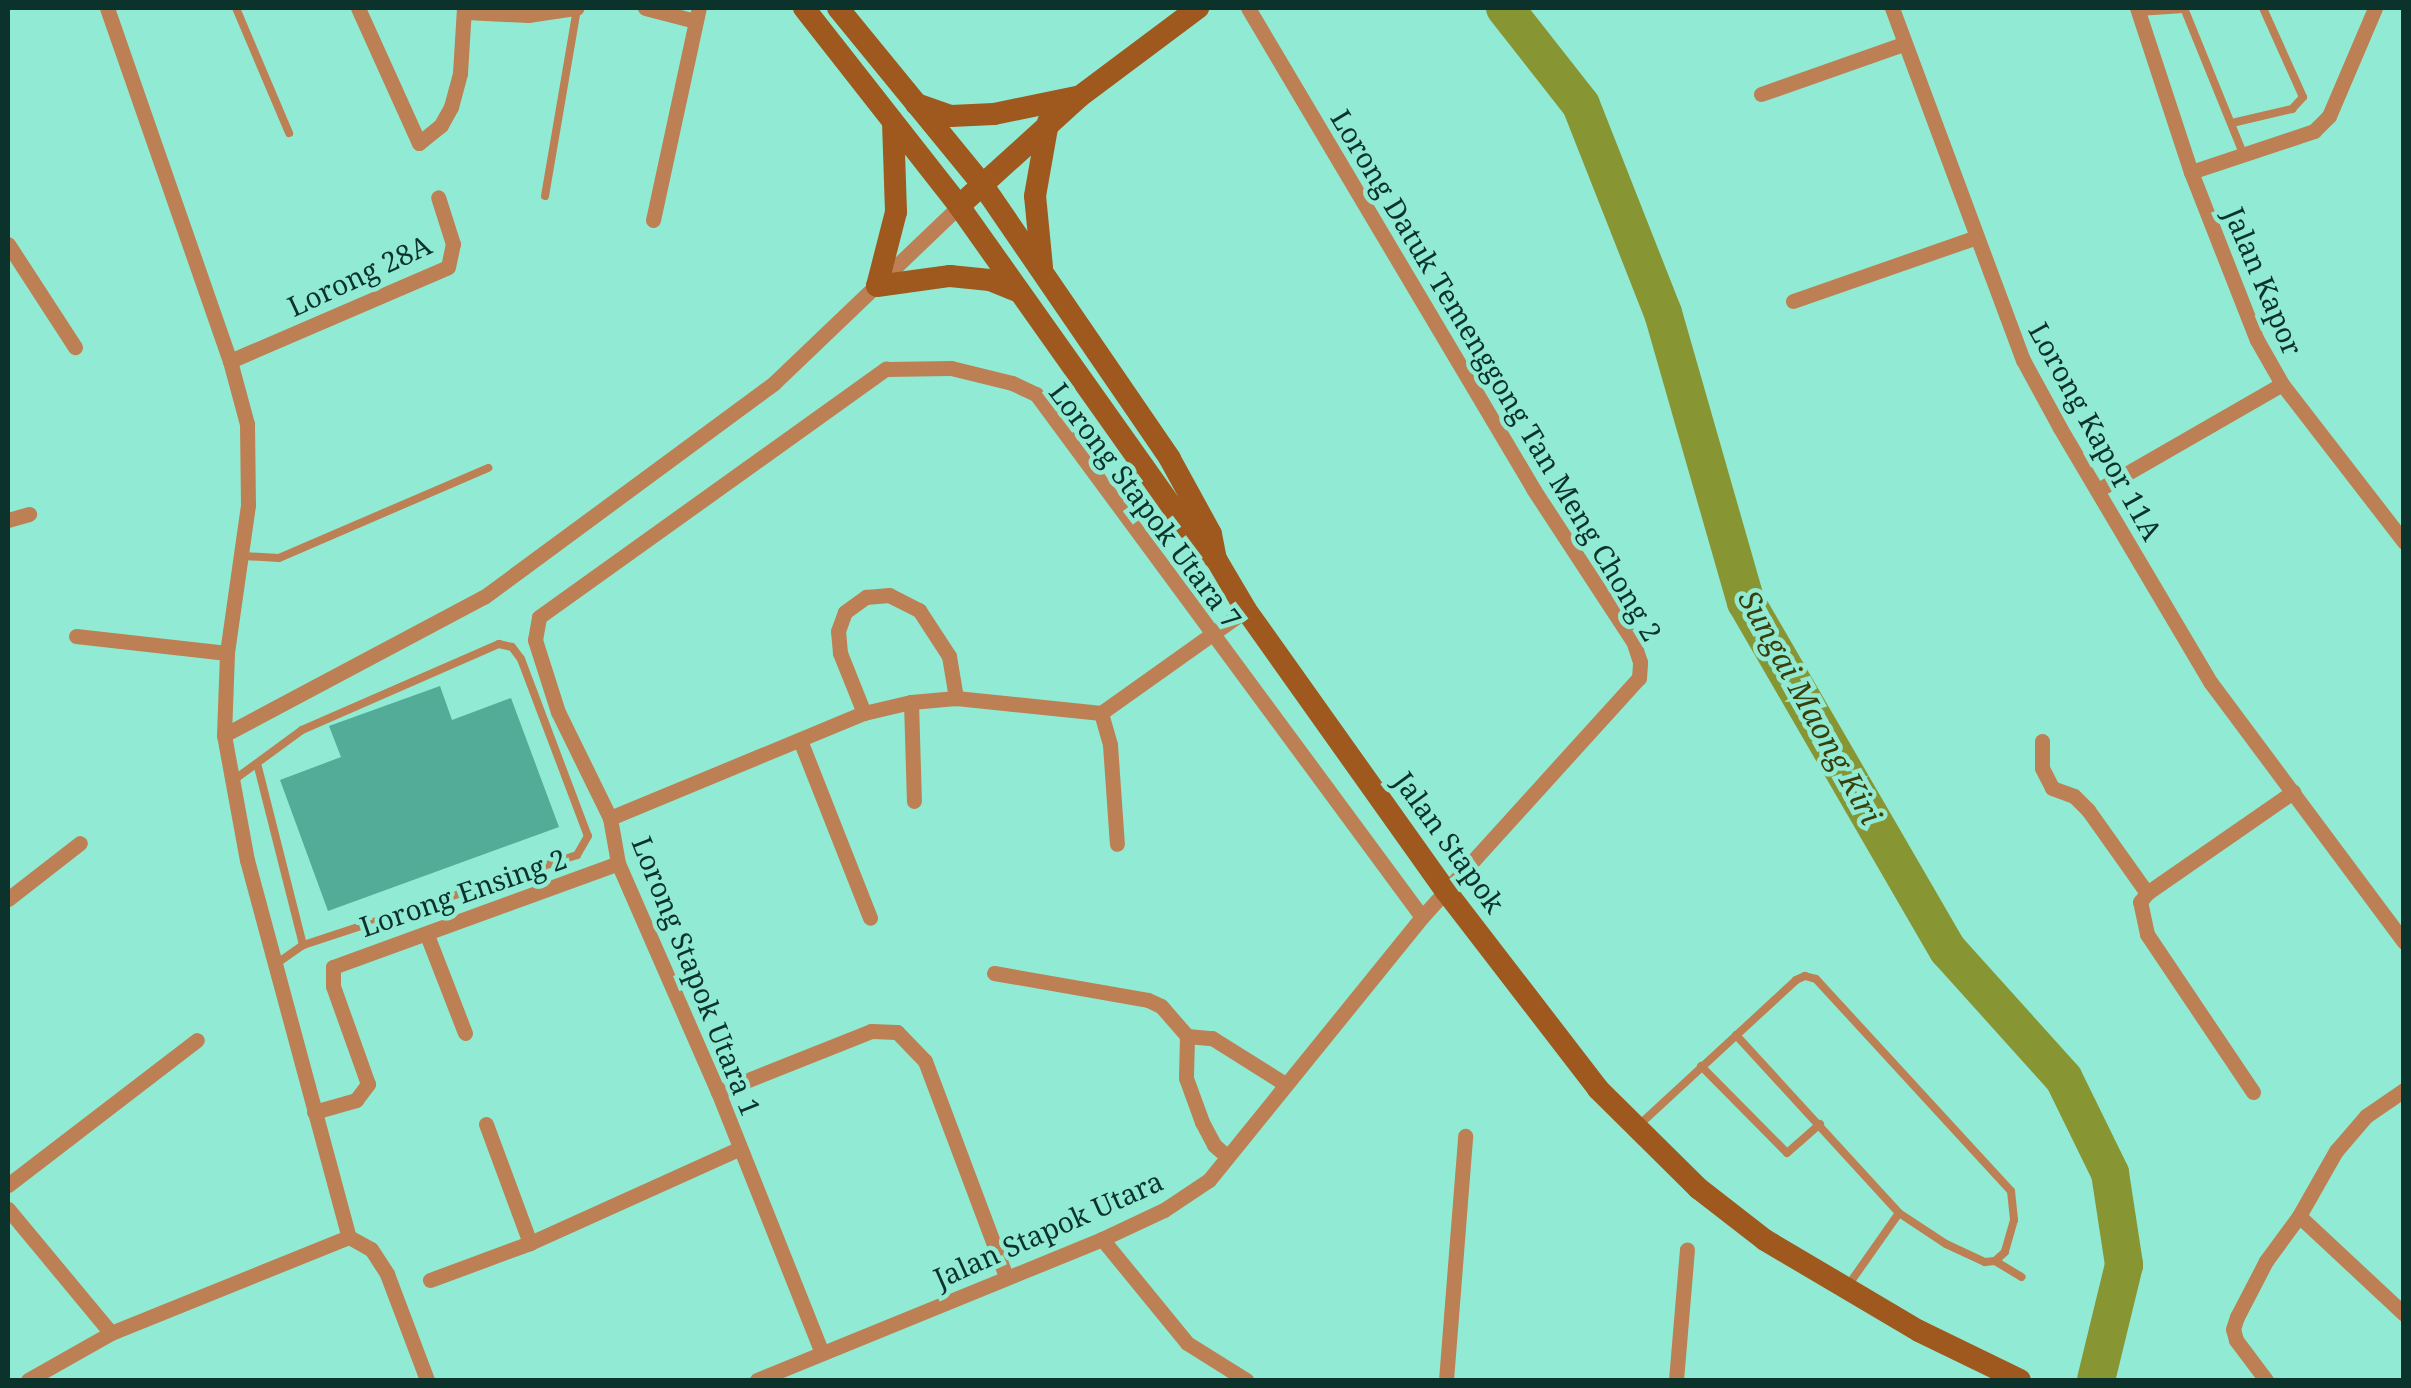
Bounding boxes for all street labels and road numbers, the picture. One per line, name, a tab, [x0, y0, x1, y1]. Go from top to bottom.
street label: Lorong Datuk Temenggong Tan Meng Chong 2	[1324, 103, 1670, 647]
street label: Jalan Kapor	[2218, 202, 2310, 360]
street label: Lorong 28A	[282, 227, 436, 323]
street label: Lorong Kapor 11A	[2022, 316, 2170, 546]
street label: Lorong Stapok Utara 7	[1043, 376, 1249, 634]
street label: Jalan Stapok	[1388, 765, 1512, 919]
street label: Lorong Stapok Utara 1	[626, 831, 768, 1121]
street label: Lorong Ensing 2	[355, 841, 571, 943]
street label: Jalan Stapok Utara	[928, 1163, 1168, 1295]

